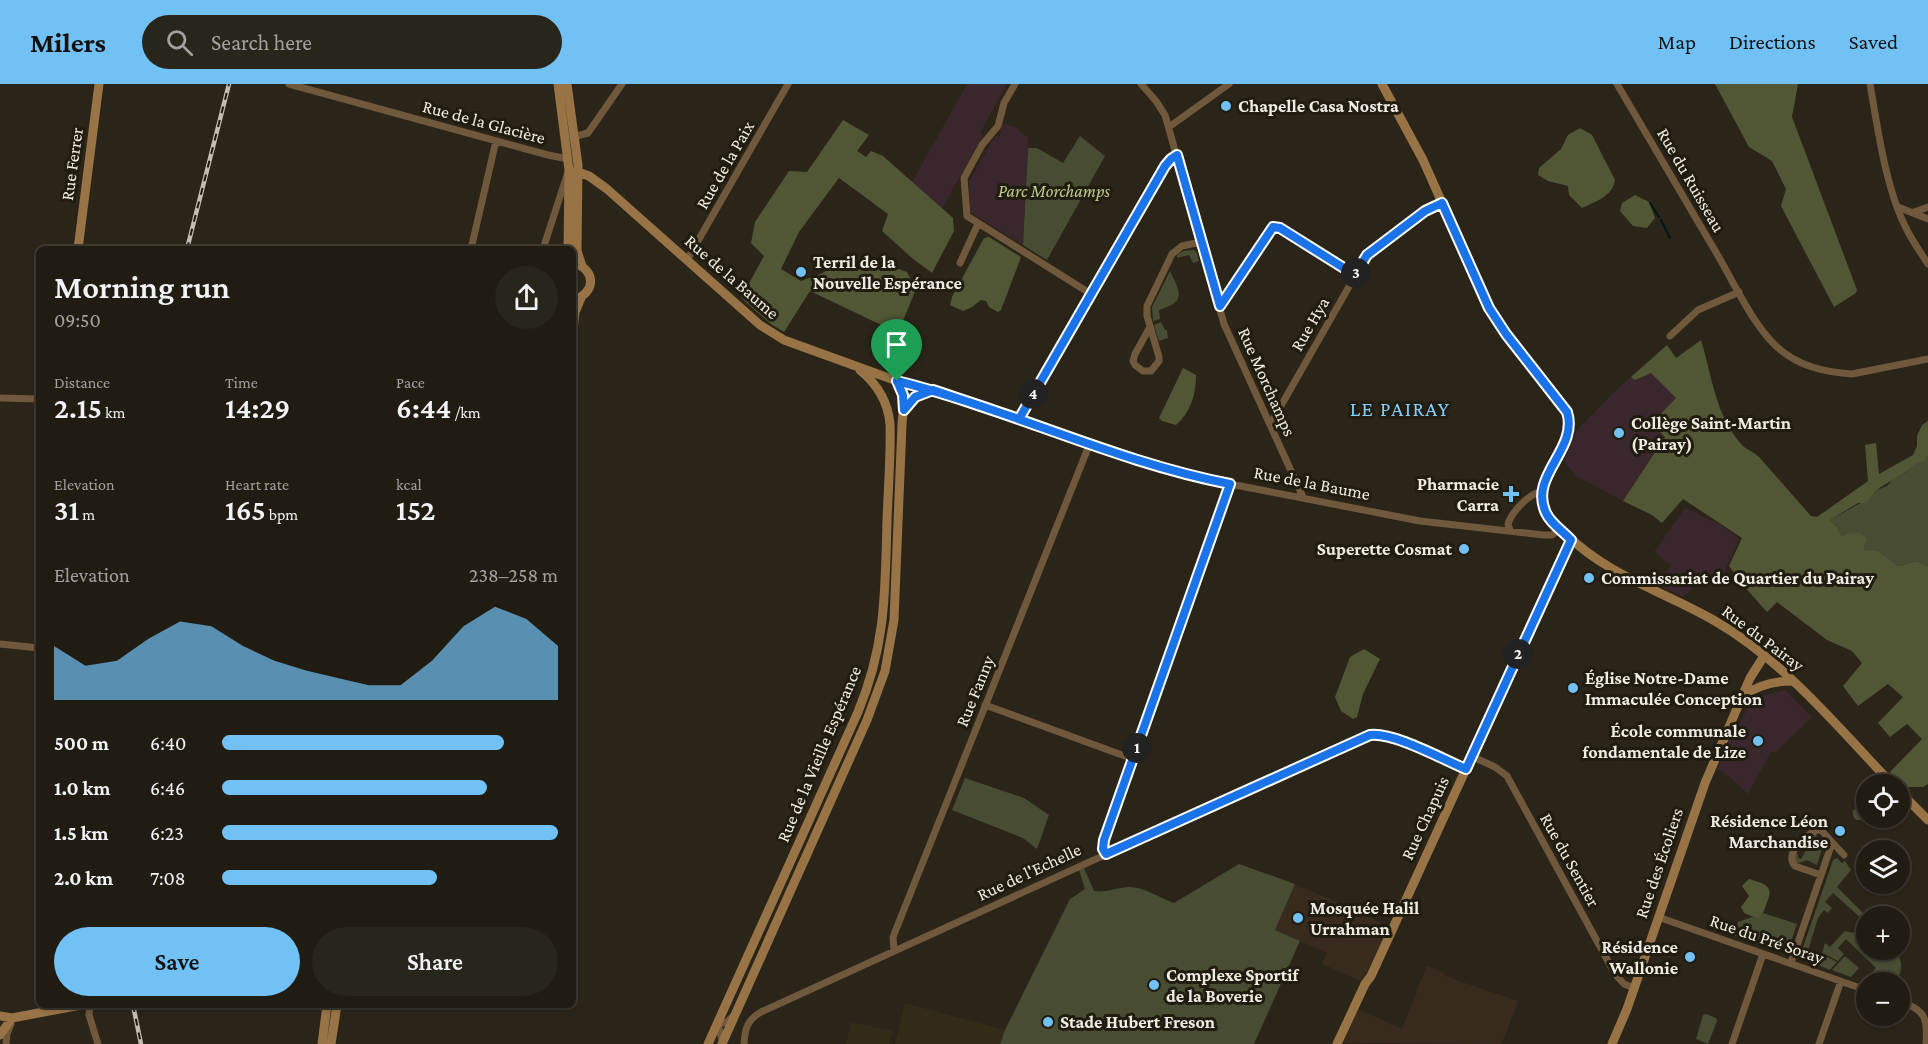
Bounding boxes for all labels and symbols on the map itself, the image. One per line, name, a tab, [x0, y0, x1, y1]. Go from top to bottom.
street label: Rue de la Glacière	[420, 96, 548, 148]
place label: Chapelle Casa Nostra	[1238, 96, 1399, 116]
marker: Chapelle Casa Nostra	[1219, 99, 1233, 113]
street label: Rue de la Paix	[692, 117, 758, 212]
street label: Rue du Ruisseau	[1653, 124, 1729, 236]
street label: Rue Ferrer	[57, 126, 87, 202]
park label: Parc Morchamps	[998, 181, 1111, 201]
street label: Rue de la Baume	[681, 231, 783, 323]
place label: Terril de la Nouvelle Espérance	[813, 252, 962, 293]
pin: 3	[1341, 258, 1371, 288]
marker: Terril de la Nouvelle Espérance	[794, 265, 808, 279]
street label: Rue Hya	[1287, 293, 1333, 355]
pin	[871, 319, 922, 381]
street label: Rue Morchamps	[1234, 325, 1300, 439]
pin: 4	[1018, 379, 1048, 409]
district label: LE PAIRAY	[1350, 397, 1450, 421]
place label: Collège Saint-Martin (Pairay)	[1631, 413, 1792, 455]
marker: Collège Saint-Martin (Pairay)	[1612, 426, 1626, 440]
street label: Rue de la Baume	[1252, 462, 1372, 504]
place label: Pharmacie Carra	[1417, 474, 1499, 515]
marker: Pharmacie Carra	[1504, 487, 1518, 501]
place label: Superette Cosmat	[1317, 539, 1453, 559]
marker: Superette Cosmat	[1457, 542, 1471, 556]
place label: Commissariat de Quartier du Pairay	[1601, 568, 1874, 588]
marker: Commissariat de Quartier du Pairay	[1582, 571, 1596, 585]
street label: Rue du Pairay	[1718, 601, 1808, 676]
pin: 2	[1503, 639, 1533, 669]
street label: Rue Fanny	[952, 652, 999, 730]
street label: Rue de la Vieille Espérance	[773, 663, 865, 845]
place label: Église Notre-Dame Immaculée Conception	[1585, 668, 1763, 709]
marker: Église Notre-Dame Immaculée Conception	[1566, 681, 1580, 695]
place label: École communale fondamentale de Lize	[1583, 721, 1746, 762]
pin: 1	[1122, 733, 1152, 763]
marker: École communale fondamentale de Lize	[1751, 734, 1765, 748]
street label: Rue Chapuis	[1397, 773, 1453, 863]
street label: Rue des Écoliers	[1631, 805, 1687, 921]
street label: Rue du Sentier	[1536, 810, 1604, 911]
place label: Résidence Léon Marchandise	[1710, 811, 1829, 852]
marker: Résidence Léon Marchandise	[1833, 824, 1847, 838]
street label: Rue de l'Echelle	[974, 839, 1084, 905]
place label: Mosquée Halil Urrahman	[1310, 898, 1419, 939]
street label: Rue du Pré Soray	[1707, 910, 1827, 968]
marker: Mosquée Halil Urrahman	[1291, 911, 1305, 925]
place label: Résidence Wallonie	[1602, 937, 1678, 978]
marker: Résidence Wallonie	[1683, 950, 1697, 964]
place label: Complexe Sportif de la Boverie	[1166, 965, 1299, 1006]
marker: Complexe Sportif de la Boverie	[1147, 978, 1161, 992]
place label: Stade Hubert Freson	[1060, 1012, 1216, 1032]
marker: Stade Hubert Freson	[1041, 1015, 1055, 1029]

